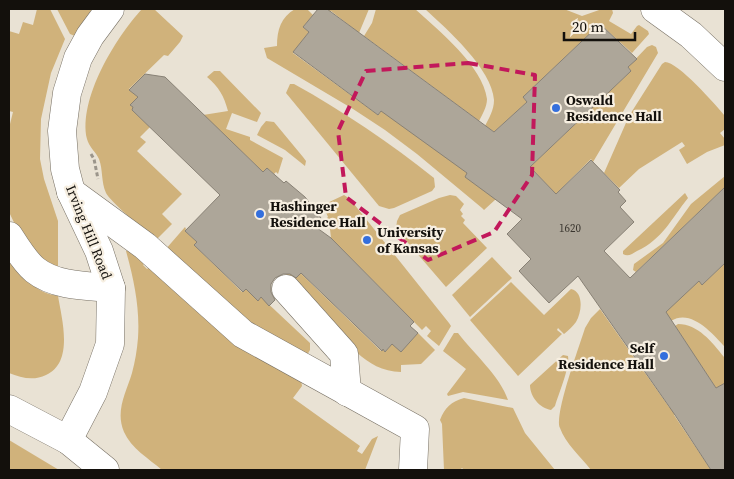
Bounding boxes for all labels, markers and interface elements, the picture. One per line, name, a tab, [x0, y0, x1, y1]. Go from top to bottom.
scale bar	[564, 10, 635, 42]
text: 20 m	[572, 16, 604, 37]
place label: Oswald Residence Hall	[566, 90, 662, 126]
marker: Oswald Residence Hall	[550, 102, 562, 114]
street label: Irving Hill Road	[61, 182, 117, 282]
place label: Hashinger Residence Hall	[270, 196, 366, 232]
marker: Hashinger Residence Hall	[254, 208, 266, 220]
house number: 1620	[559, 221, 581, 236]
place label: University of Kansas	[377, 222, 444, 258]
marker: University of Kansas	[361, 234, 373, 246]
place label: Self Residence Hall	[558, 338, 656, 374]
marker: Self Residence Hall	[658, 350, 670, 362]

